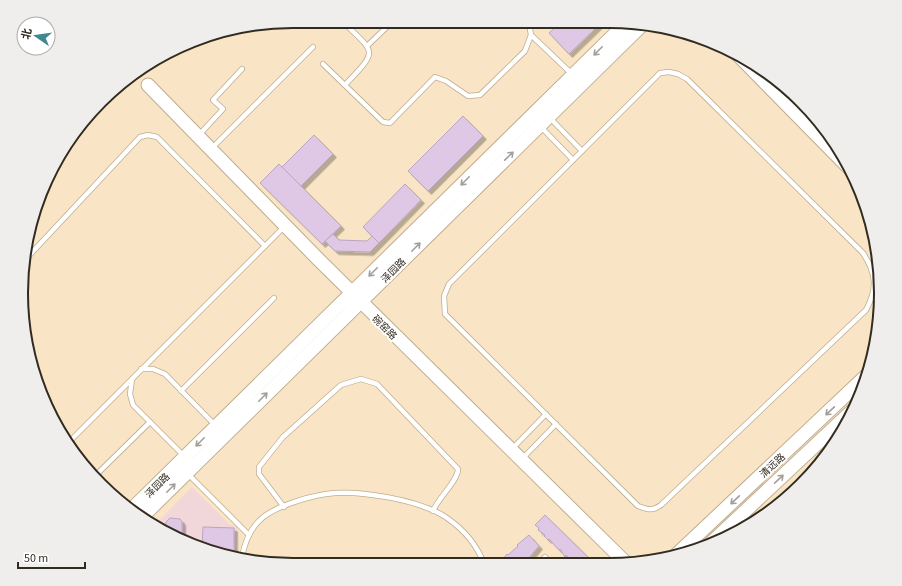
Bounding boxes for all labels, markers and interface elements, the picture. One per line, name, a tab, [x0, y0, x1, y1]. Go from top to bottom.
north arrow	[16, 16, 56, 56]
text: 北	[18, 27, 35, 41]
one-way arrow	[593, 46, 603, 55]
one-way arrow	[504, 151, 514, 161]
one-way arrow	[460, 176, 470, 186]
one-way arrow	[411, 242, 421, 252]
street label: 泽园路	[378, 255, 409, 286]
one-way arrow	[368, 267, 378, 277]
street label: 碗窑路	[369, 312, 400, 343]
one-way arrow	[259, 392, 268, 402]
one-way arrow	[824, 406, 835, 415]
one-way arrow	[195, 437, 205, 447]
street label: 清远路	[757, 450, 788, 481]
street label: 泽园路	[142, 470, 173, 501]
one-way arrow	[774, 474, 784, 484]
one-way arrow	[166, 484, 176, 493]
one-way arrow	[730, 495, 740, 505]
scale bar	[18, 544, 85, 570]
text: 50 m	[24, 550, 48, 567]

